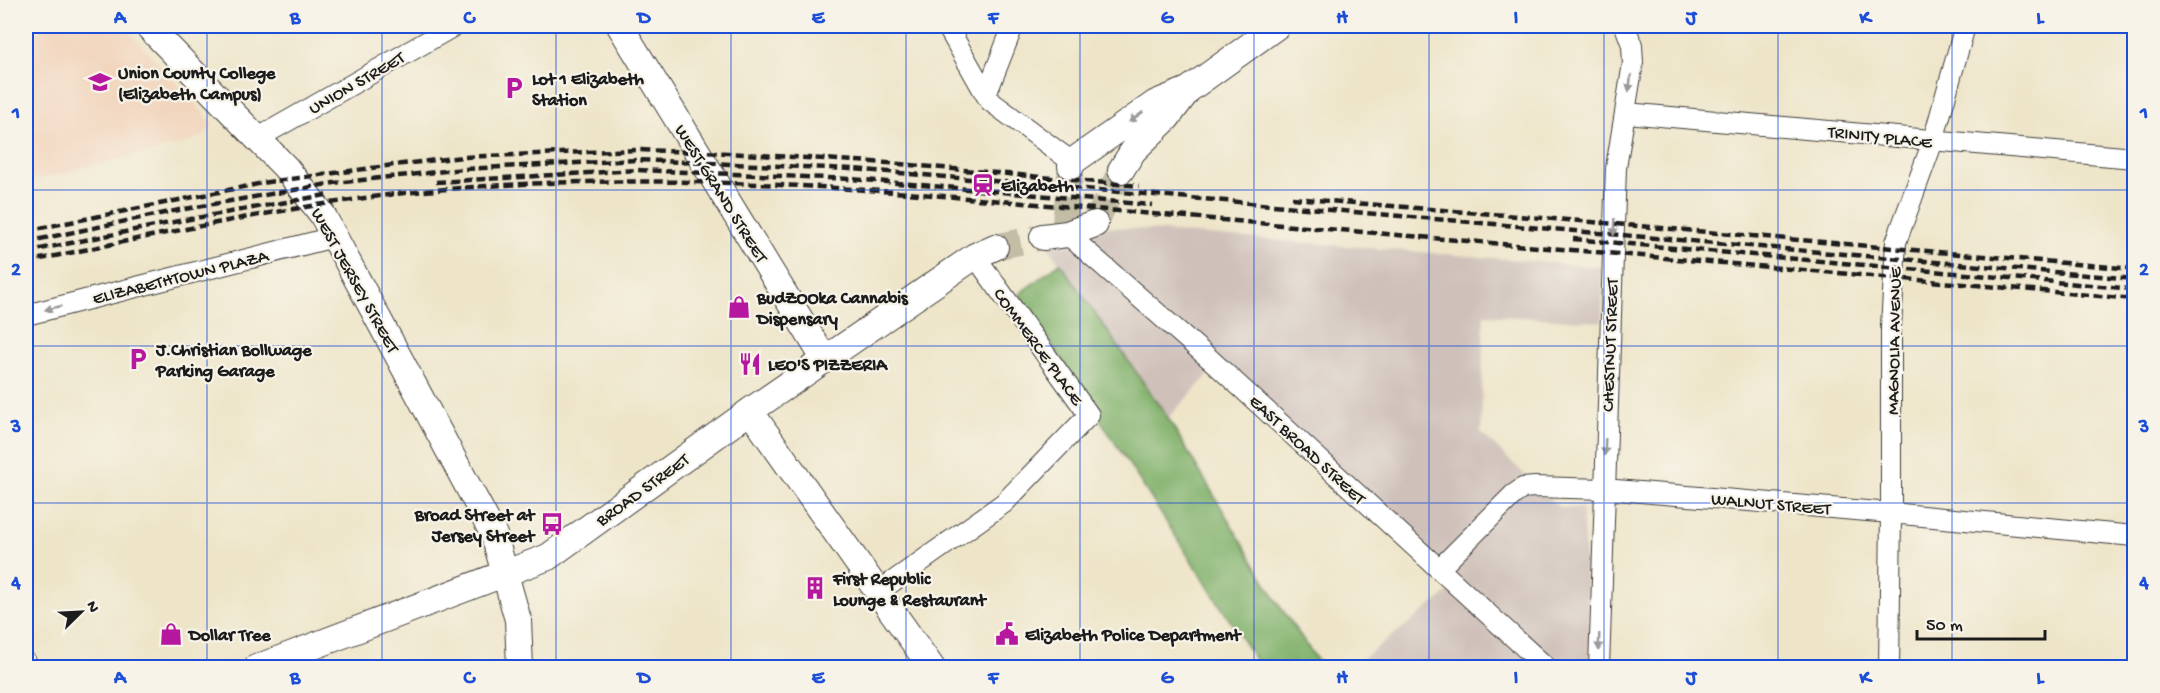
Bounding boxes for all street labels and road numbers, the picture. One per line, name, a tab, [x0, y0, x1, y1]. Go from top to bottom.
street label: UNION STREET	[305, 48, 410, 120]
street label: WEST GRAND STREET	[669, 121, 772, 268]
street label: TRINITY PLACE	[1826, 122, 1934, 154]
street label: WEST JERSEY STREET	[305, 205, 403, 358]
street label: ELIZABETHTOWN PLAZA	[90, 246, 272, 310]
street label: MAGNOLIA AVENUE	[1884, 266, 1907, 415]
street label: CHESTNUT STREET	[1599, 277, 1624, 412]
street label: COMMERCE PLACE	[987, 285, 1087, 411]
street label: EAST BROAD STREET	[1244, 391, 1370, 511]
street label: BROAD STREET	[592, 450, 695, 532]
street label: WALNUT STREET	[1710, 490, 1832, 521]

